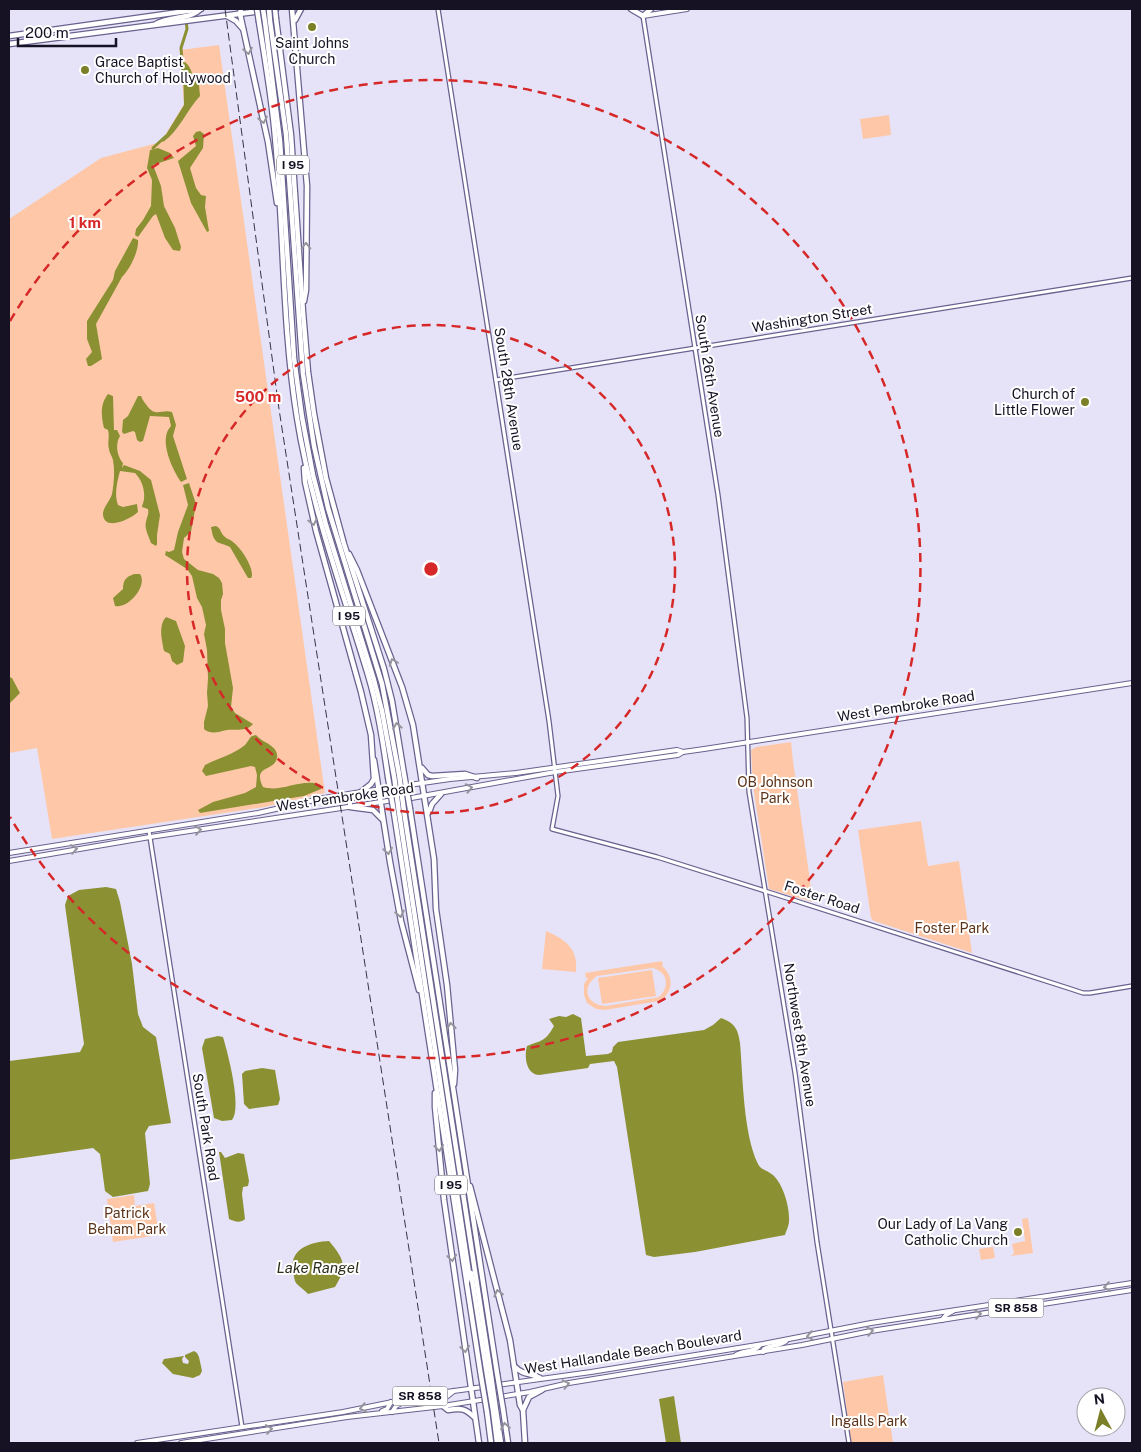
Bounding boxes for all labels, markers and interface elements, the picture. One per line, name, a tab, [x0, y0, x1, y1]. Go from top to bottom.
scale bar	[18, 15, 115, 47]
marker: Saint Johns Church	[306, 21, 318, 33]
text: 200 m	[25, 24, 69, 41]
place label: Saint Johns Church	[275, 35, 349, 67]
one-way arrow	[243, 47, 253, 56]
place label: Grace Baptist Church of Hollywood	[95, 54, 231, 86]
marker: Grace Baptist Church of Hollywood	[79, 64, 91, 76]
one-way arrow	[257, 115, 268, 124]
road number: I 95	[277, 156, 309, 174]
text: 1 km	[69, 214, 101, 231]
one-way arrow	[301, 242, 311, 250]
street label: Washington Street	[751, 301, 873, 335]
street label: South 26th Avenue	[692, 313, 728, 439]
street label: South 28th Avenue	[491, 326, 527, 452]
place label: Church of Little Flower	[994, 386, 1075, 418]
text: 500 m	[235, 388, 281, 405]
marker: Church of Little Flower	[1079, 396, 1091, 408]
one-way arrow	[307, 518, 318, 527]
centre of rings	[422, 560, 440, 578]
road number: I 95	[333, 606, 365, 626]
one-way arrow	[388, 658, 399, 667]
street label: West Pembroke Road	[836, 687, 976, 725]
one-way arrow	[392, 721, 403, 730]
park label: OB Johnson Park	[737, 774, 813, 806]
street label: West Pembroke Road	[275, 779, 415, 815]
one-way arrow	[464, 783, 473, 794]
one-way arrow	[195, 825, 203, 836]
one-way arrow	[70, 845, 78, 855]
one-way arrow	[382, 847, 392, 855]
street label: Foster Road	[782, 877, 862, 917]
one-way arrow	[394, 910, 405, 919]
park label: Foster Park	[915, 920, 990, 936]
street label: Northwest 8th Avenue	[781, 962, 819, 1108]
one-way arrow	[446, 1022, 457, 1030]
street label: South Park Road	[190, 1072, 222, 1182]
one-way arrow	[433, 1144, 444, 1152]
road number: I 95	[435, 1176, 467, 1194]
park label: Patrick Beham Park	[88, 1205, 166, 1237]
place label: Our Lady of La Vang Catholic Church	[877, 1216, 1008, 1248]
marker: Our Lady of La Vang Catholic Church	[1012, 1226, 1024, 1238]
one-way arrow	[446, 1254, 457, 1262]
water label: Lake Rangel	[277, 1259, 359, 1276]
one-way arrow	[1102, 1282, 1111, 1292]
one-way arrow	[493, 1289, 504, 1298]
road number: SR 858	[988, 1299, 1044, 1318]
one-way arrow	[974, 1310, 982, 1320]
street label: West Hallandale Beach Boulevard	[523, 1327, 743, 1377]
one-way arrow	[866, 1327, 875, 1337]
one-way arrow	[805, 1331, 814, 1341]
one-way arrow	[460, 1345, 470, 1354]
one-way arrow	[562, 1379, 570, 1390]
road number: SR 858	[392, 1386, 448, 1405]
north arrow	[1076, 1387, 1126, 1437]
text: N	[1093, 1390, 1106, 1408]
one-way arrow	[359, 1402, 368, 1413]
park label: Ingalls Park	[831, 1413, 907, 1429]
one-way arrow	[501, 1422, 511, 1431]
one-way arrow	[265, 1425, 274, 1435]

